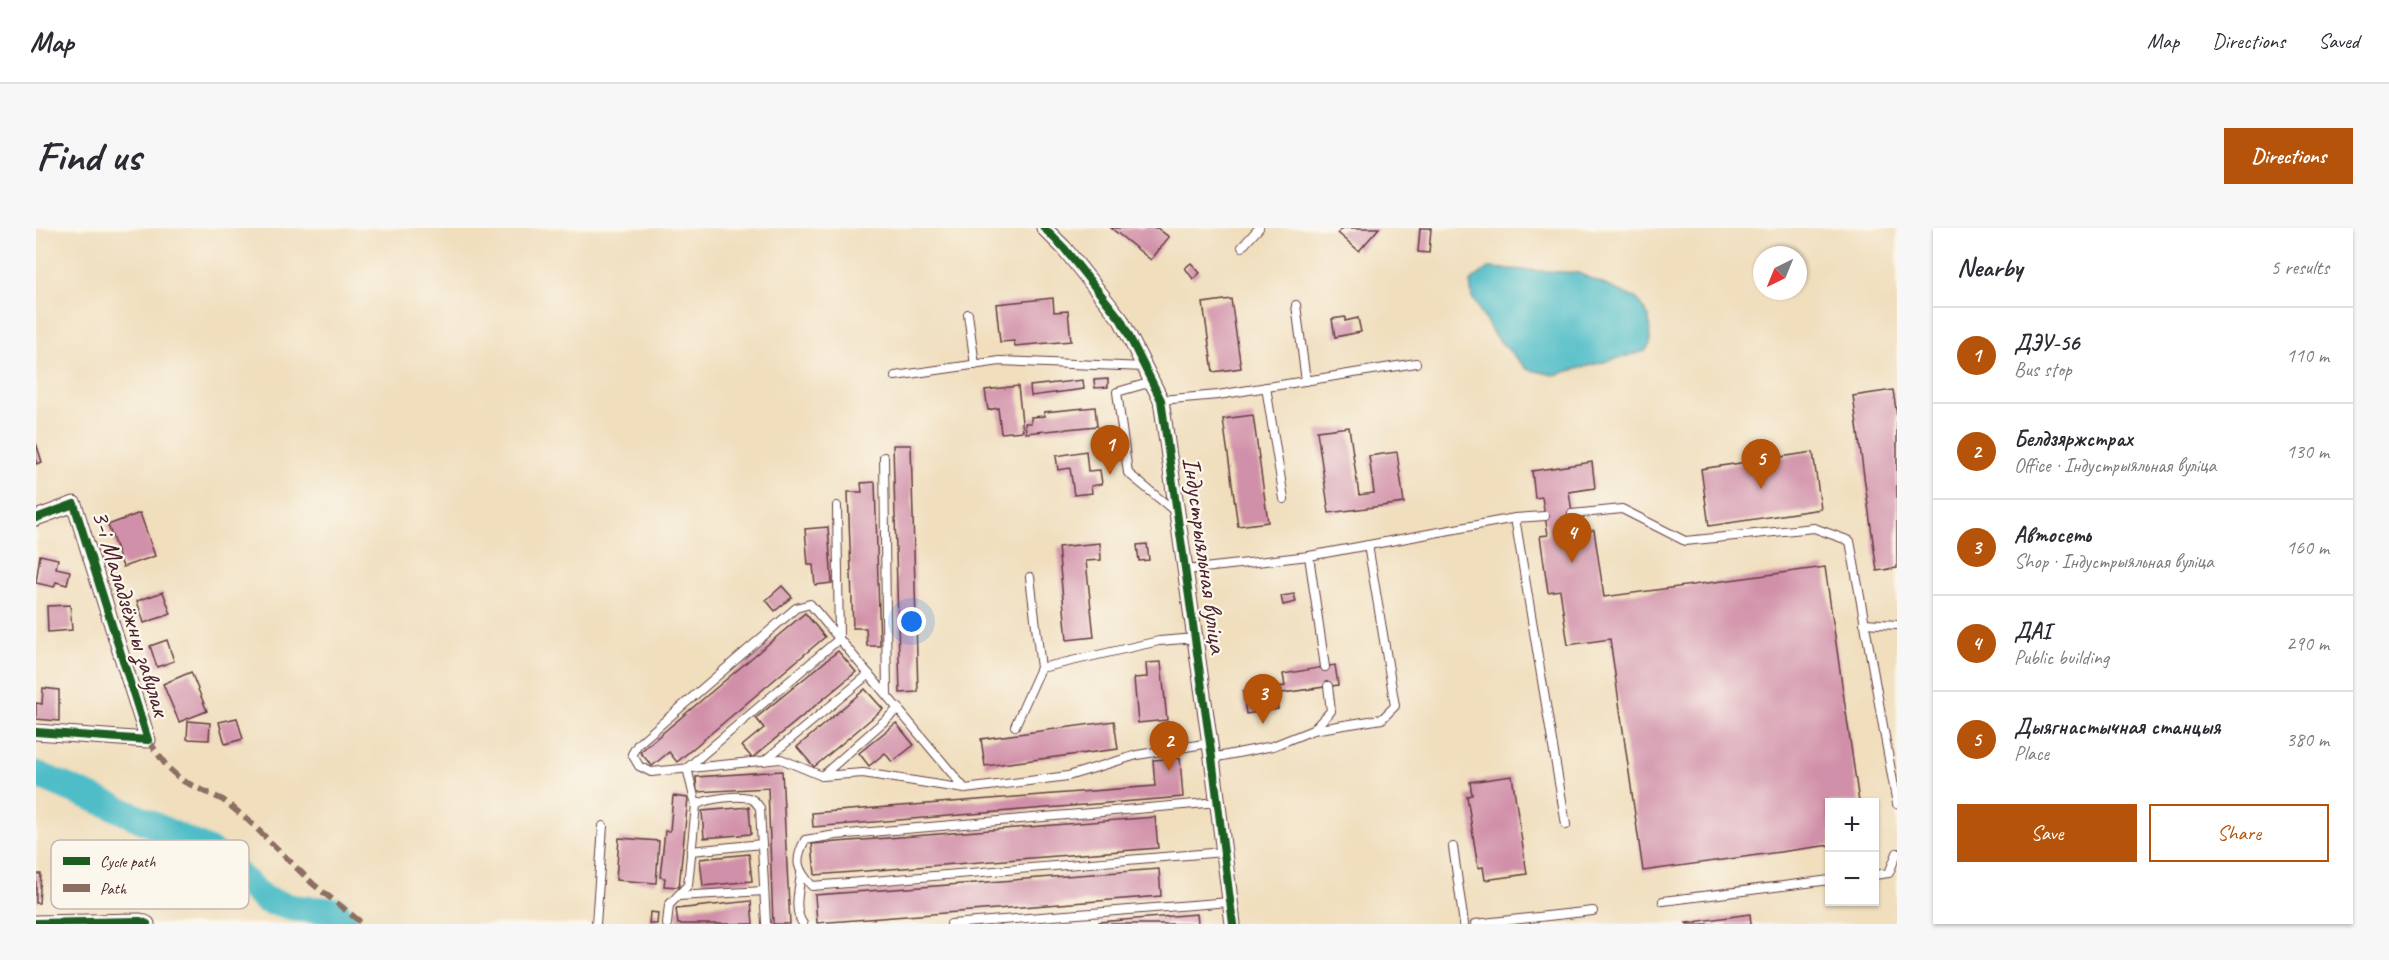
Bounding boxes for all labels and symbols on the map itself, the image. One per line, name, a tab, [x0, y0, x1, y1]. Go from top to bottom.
north arrow	[1753, 246, 1807, 300]
pin: 1	[1090, 426, 1130, 475]
pin: 5	[1742, 440, 1780, 489]
street label: Індустрыяльная вуліца	[1175, 455, 1235, 657]
street label: 3-і Маладзёжны завулак	[83, 506, 179, 723]
pin: 4	[1552, 514, 1592, 563]
your location	[897, 607, 926, 636]
pin: 3	[1244, 674, 1282, 724]
pin: 2	[1150, 722, 1188, 771]
legend	[51, 840, 249, 909]
text: Cycle path	[100, 852, 156, 872]
text: Path	[100, 879, 127, 899]

